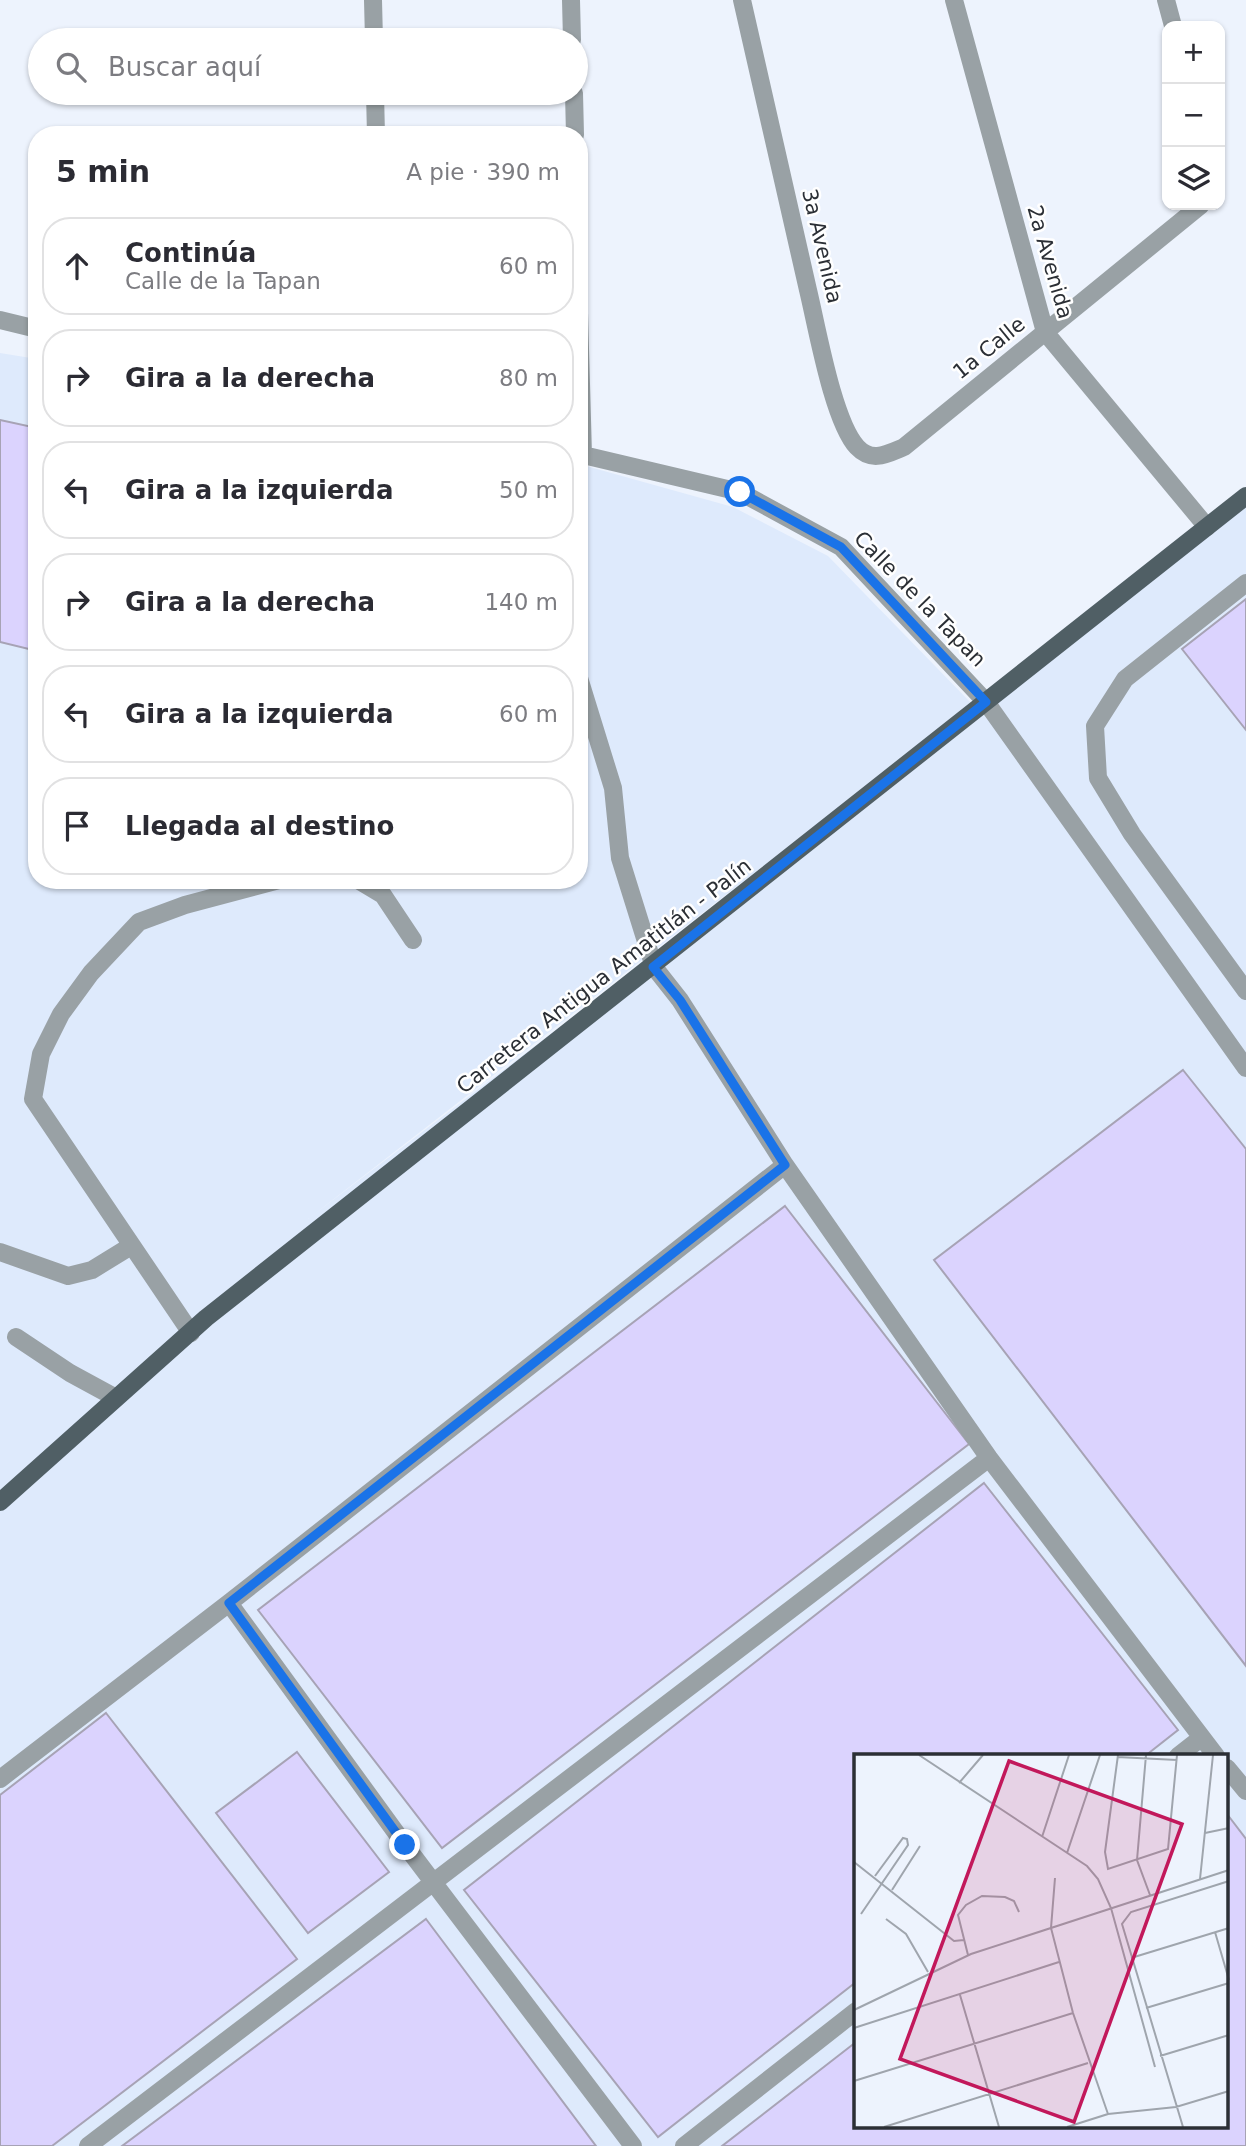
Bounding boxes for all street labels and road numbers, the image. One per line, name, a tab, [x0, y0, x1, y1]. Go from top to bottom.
street label: 3a Avenida	[797, 186, 847, 306]
street label: 2a Avenida	[1022, 203, 1078, 321]
street label: 1a Calle	[948, 312, 1030, 384]
street label: Calle de la Tapan	[849, 526, 991, 672]
street label: Carretera Antigua Amatitlán - Palín	[452, 854, 756, 1098]

